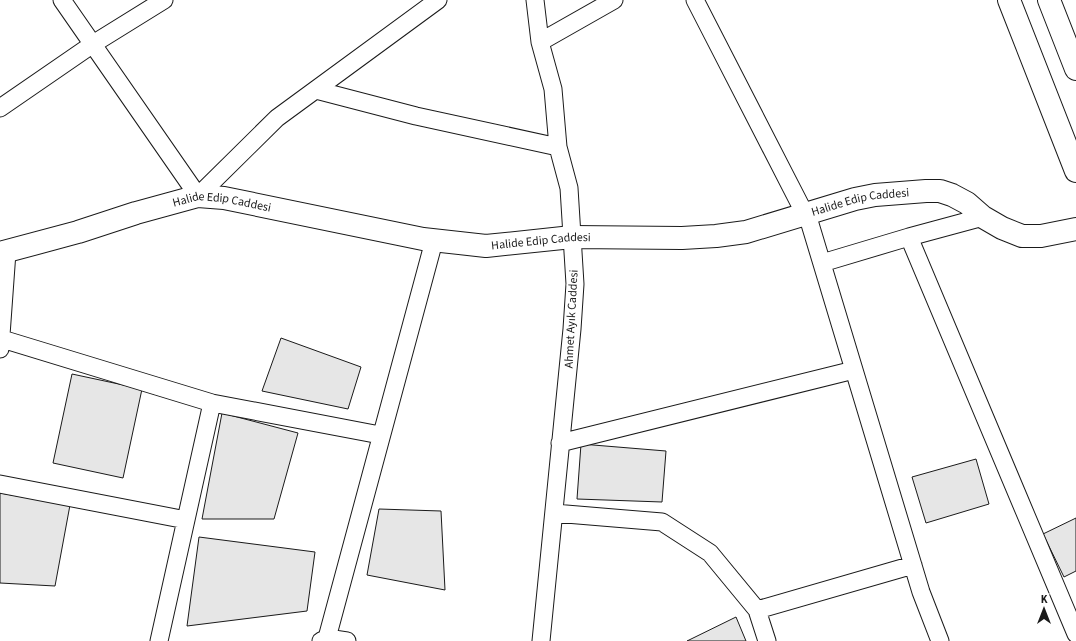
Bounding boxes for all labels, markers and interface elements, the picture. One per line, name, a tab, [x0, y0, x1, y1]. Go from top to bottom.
street label: Halide Edip Caddesi	[809, 184, 910, 221]
street label: Halide Edip Caddesi	[171, 188, 273, 216]
street label: Halide Edip Caddesi	[490, 229, 591, 254]
street label: Ahmet Ayık Caddesi	[560, 269, 583, 369]
north arrow	[1024, 589, 1064, 629]
text: K	[1041, 592, 1048, 607]

